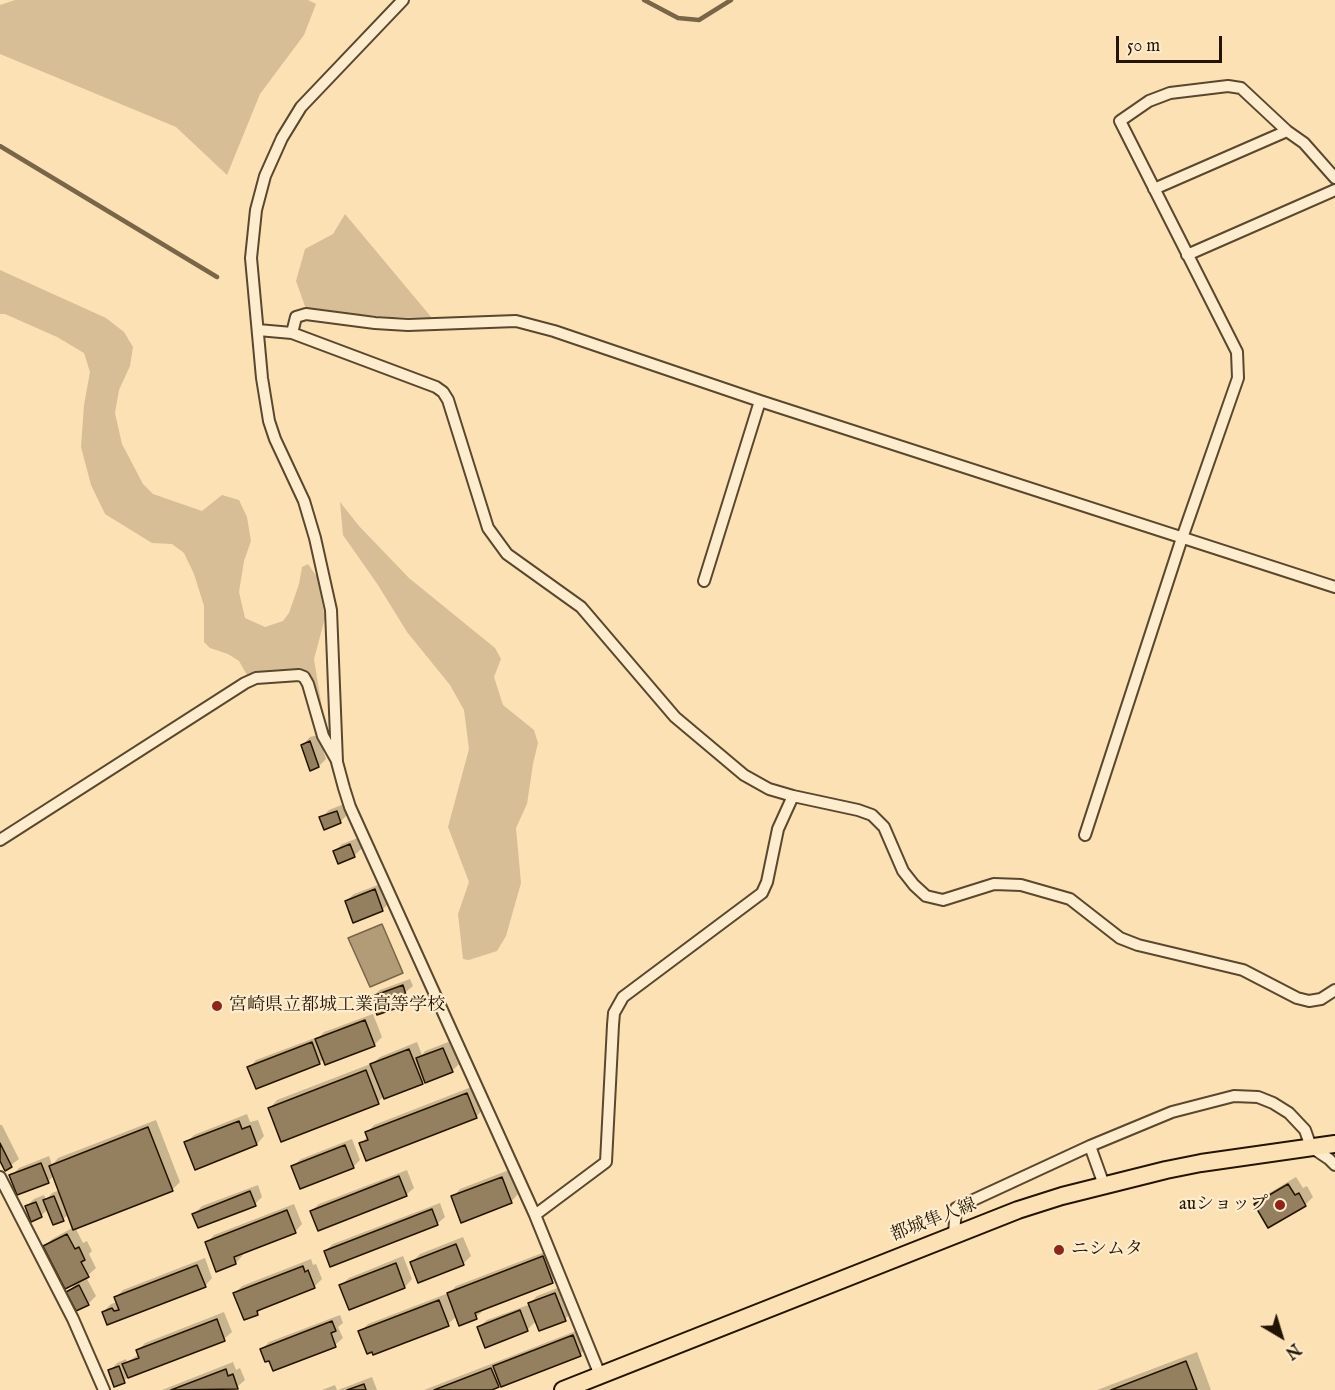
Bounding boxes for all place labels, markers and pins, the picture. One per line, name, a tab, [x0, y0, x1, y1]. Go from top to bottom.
place label: 宮崎県立都城工業高等学校	[229, 995, 445, 1017]
marker: 宮崎県立都城工業高等学校	[210, 999, 224, 1013]
place label: auショップ	[1179, 1194, 1268, 1216]
marker: auショップ	[1273, 1198, 1287, 1212]
place label: ニシムタ	[1071, 1239, 1143, 1261]
marker: ニシムタ	[1052, 1243, 1066, 1257]

